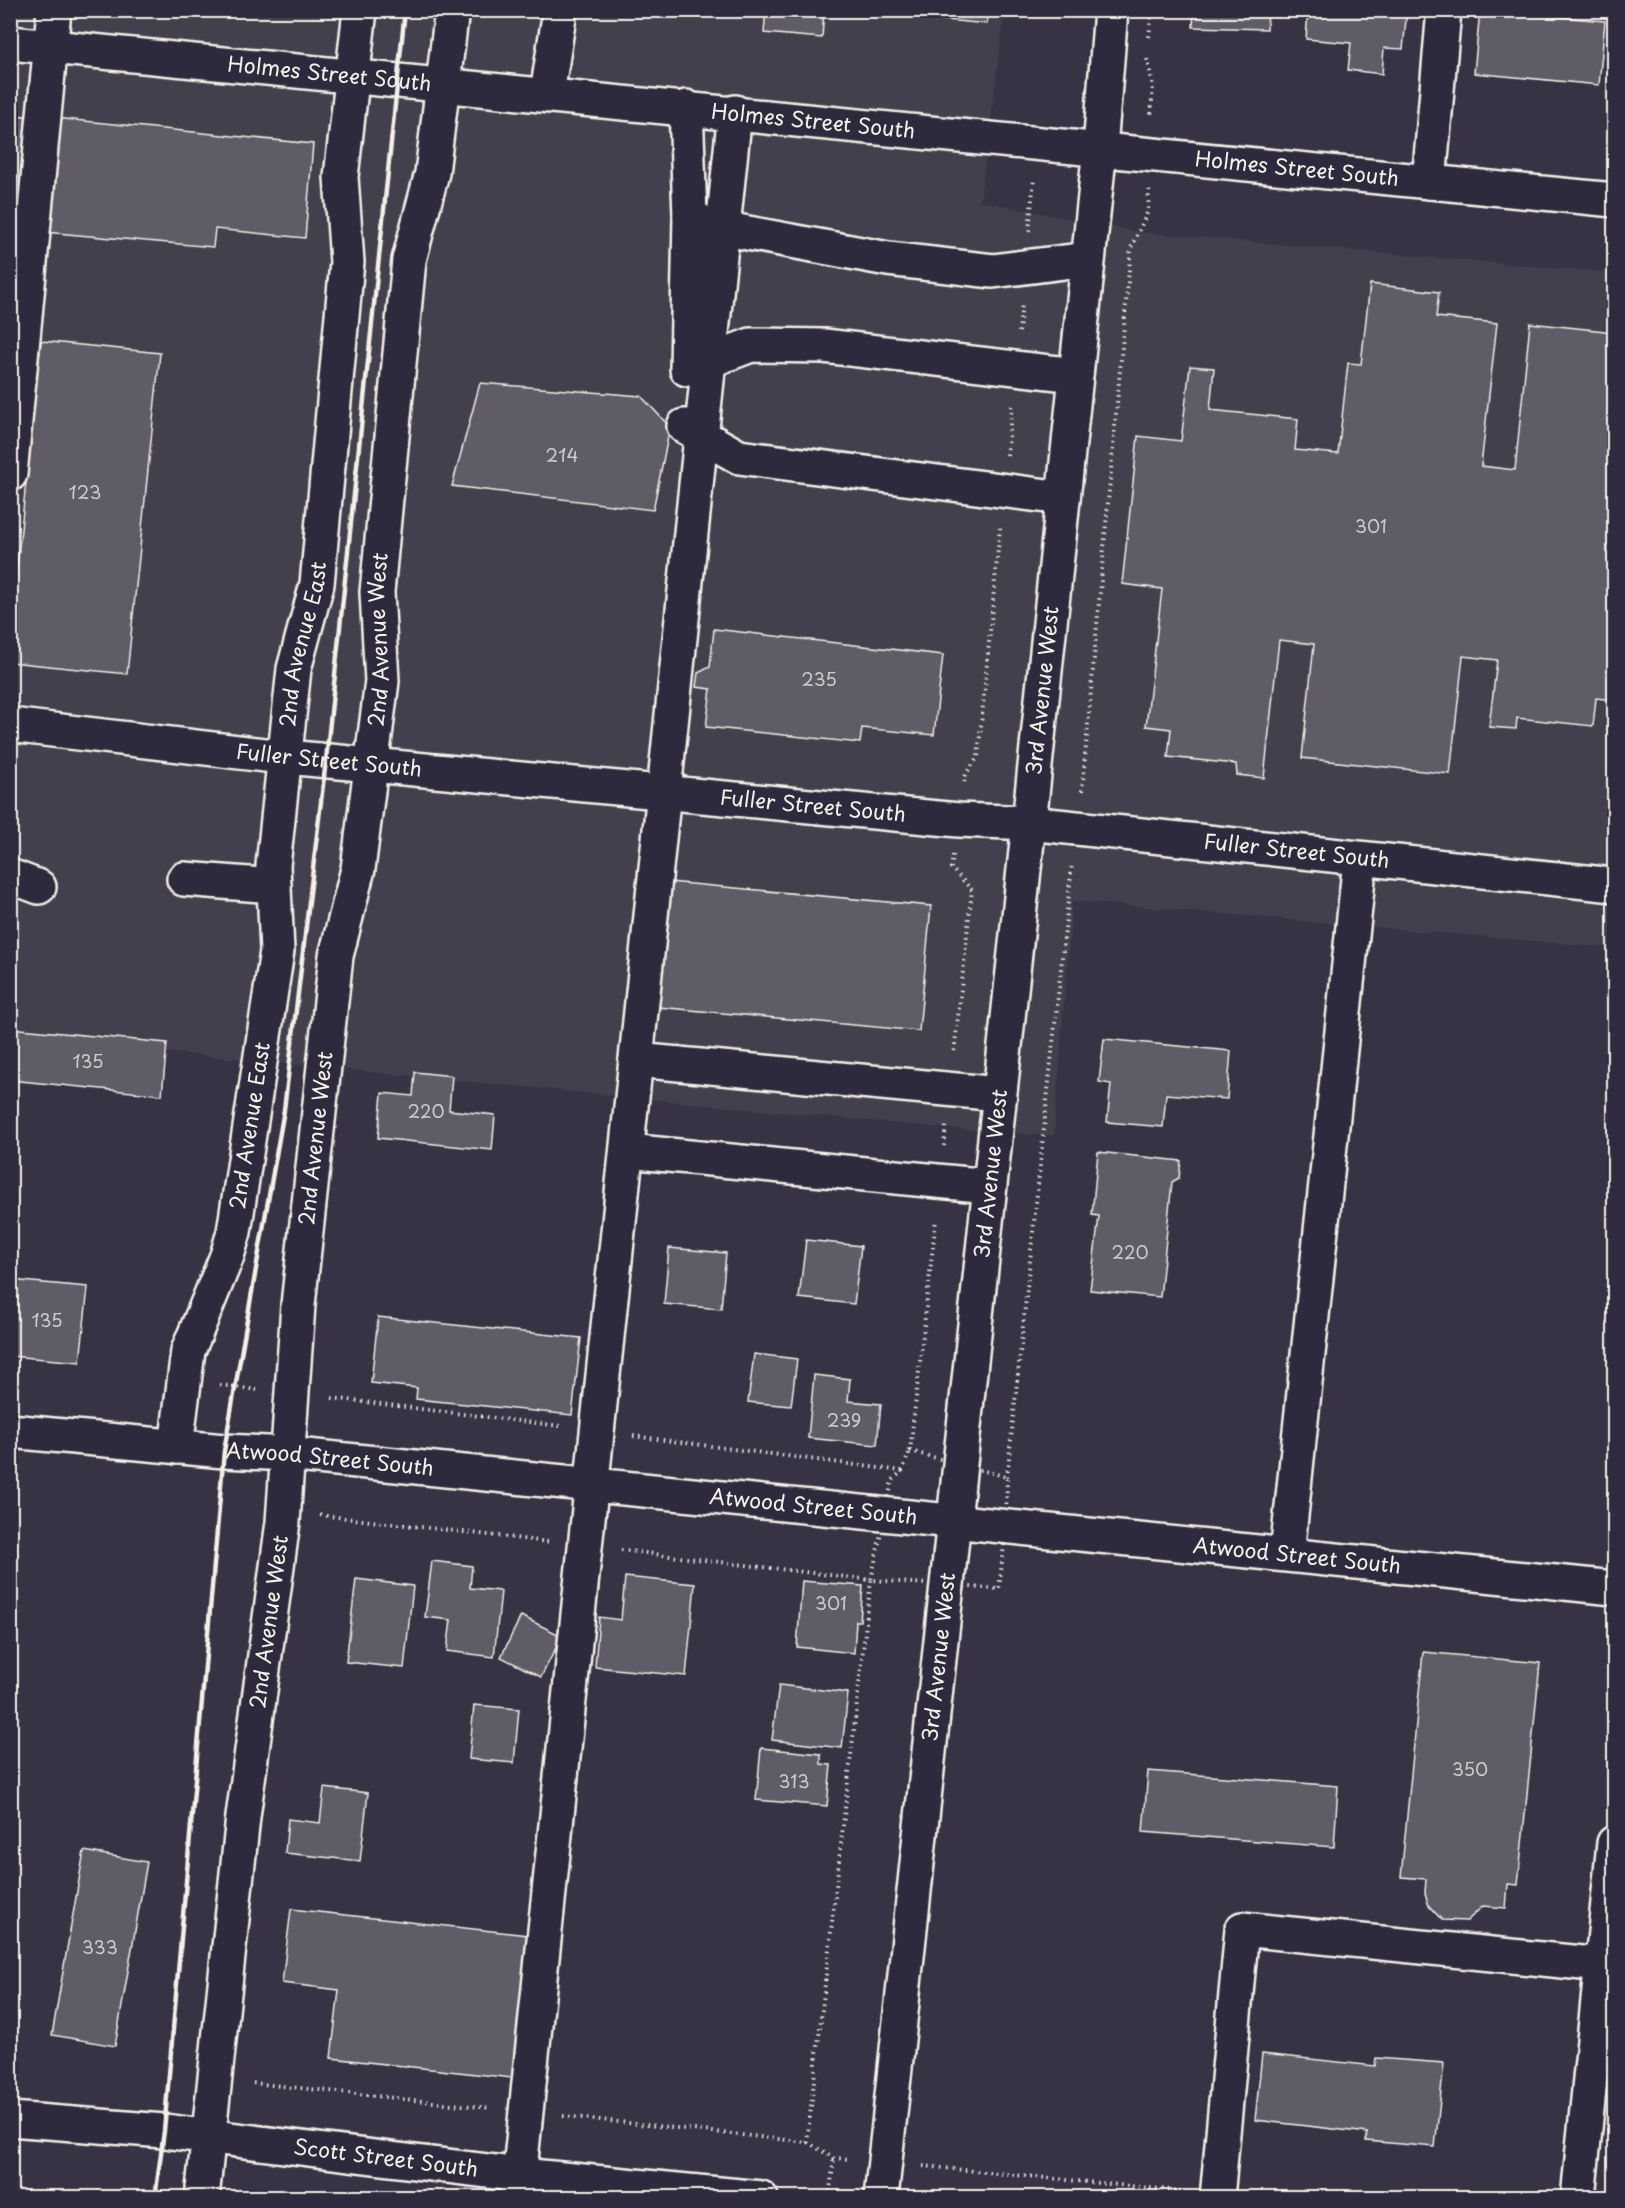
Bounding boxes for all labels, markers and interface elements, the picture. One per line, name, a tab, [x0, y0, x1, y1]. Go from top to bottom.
street label: Holmes Street South	[226, 46, 433, 98]
street label: Holmes Street South	[710, 94, 917, 146]
street label: Holmes Street South	[1193, 141, 1401, 193]
house number: 214	[546, 441, 578, 468]
house number: 123	[69, 478, 101, 505]
house number: 301	[1355, 512, 1387, 539]
street label: 2nd Avenue West	[358, 551, 396, 728]
street label: 2nd Avenue East	[270, 560, 333, 728]
street label: 3rd Avenue West	[1016, 604, 1066, 777]
house number: 235	[801, 665, 837, 692]
street label: Fuller Street South	[234, 734, 424, 784]
street label: Fuller Street South	[719, 780, 907, 829]
street label: Fuller Street South	[1202, 824, 1391, 875]
street label: 2nd Avenue East	[220, 1040, 277, 1211]
house number: 135	[72, 1047, 104, 1074]
street label: 2nd Avenue West	[289, 1050, 340, 1227]
street label: 3rd Avenue West	[964, 1088, 1014, 1260]
house number: 220	[407, 1097, 445, 1124]
house number: 220	[1111, 1238, 1149, 1265]
house number: 135	[31, 1306, 63, 1333]
house number: 239	[827, 1406, 861, 1433]
street label: Atwood Street South	[225, 1433, 436, 1483]
street label: Atwood Street South	[708, 1479, 919, 1532]
street label: Atwood Street South	[1191, 1528, 1403, 1580]
street label: 2nd Avenue West	[240, 1533, 295, 1710]
street label: 3rd Avenue West	[912, 1571, 962, 1743]
house number: 301	[815, 1589, 847, 1616]
house number: 350	[1452, 1755, 1488, 1782]
house number: 313	[778, 1767, 810, 1794]
house number: 333	[82, 1933, 118, 1960]
street label: Scott Street South	[292, 2129, 480, 2184]

